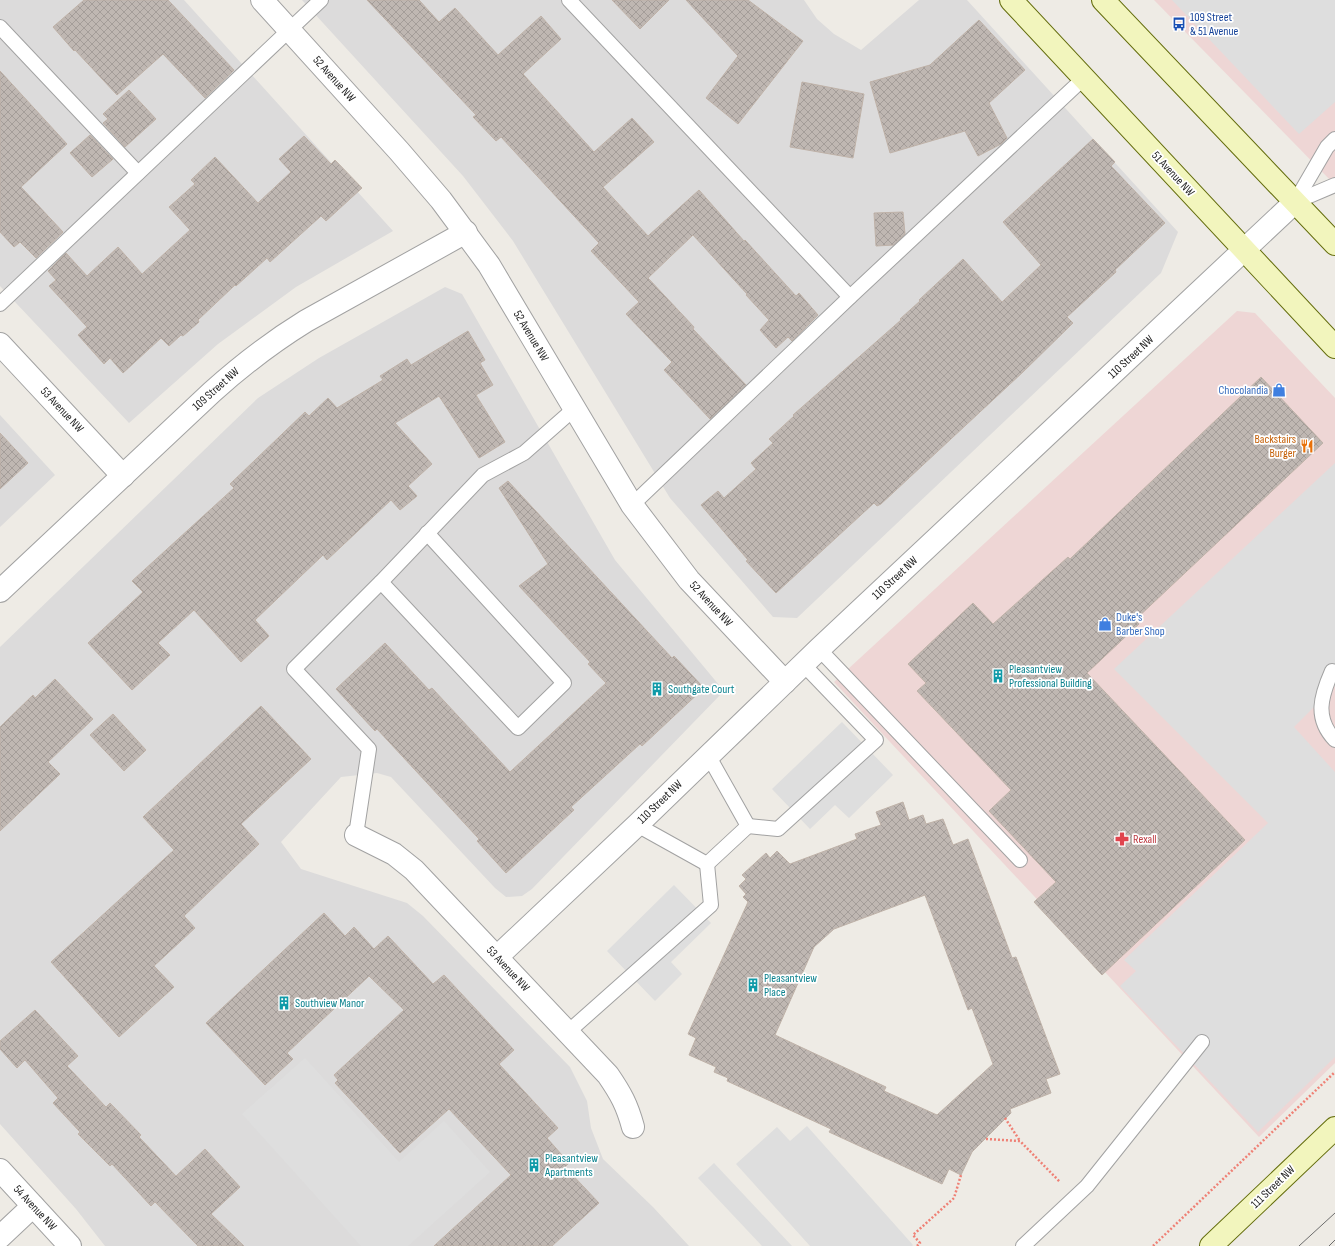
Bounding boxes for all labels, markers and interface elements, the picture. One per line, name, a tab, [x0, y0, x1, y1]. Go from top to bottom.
place label: 109 Street & 51 Avenue	[1190, 10, 1238, 39]
bus stop icon: 109 Street & 51 Avenue	[1171, 16, 1187, 32]
street label: 52 Avenue NW	[309, 53, 359, 105]
street label: 51 Avenue NW	[1148, 148, 1198, 200]
street label: 52 Avenue NW	[510, 308, 552, 364]
street label: 110 Street NW	[1105, 332, 1157, 382]
street label: 109 Street NW	[189, 364, 243, 414]
shop icon: Chocolandia	[1271, 382, 1287, 398]
place label: Chocolandia	[1218, 383, 1268, 398]
street label: 53 Avenue NW	[37, 384, 87, 436]
place label: Backstairs Burger	[1254, 432, 1297, 461]
restaurant icon: Backstairs Burger	[1299, 438, 1315, 454]
street label: 110 Street NW	[869, 553, 921, 603]
street label: 52 Avenue NW	[686, 578, 736, 630]
place label: Duke's Barber Shop	[1116, 610, 1165, 639]
shop icon: Duke's Barber Shop	[1097, 616, 1113, 632]
place label: Pleasantview Professional Building	[1009, 662, 1092, 691]
building icon: Pleasantview Professional Building	[990, 668, 1006, 684]
building icon: Southgate Court	[649, 681, 665, 697]
place label: Southgate Court	[668, 682, 735, 697]
street label: 110 Street NW	[634, 777, 686, 827]
pharmacy icon: Rexall	[1114, 831, 1130, 847]
place label: Rexall	[1133, 832, 1157, 847]
street label: 53 Avenue NW	[483, 943, 533, 995]
place label: Pleasantview Place	[764, 971, 817, 1000]
building icon: Pleasantview Place	[745, 977, 761, 993]
building icon: Southview Manor	[276, 995, 292, 1011]
place label: Southview Manor	[295, 996, 365, 1011]
place label: Pleasantview Apartments	[544, 1151, 598, 1180]
building icon: Pleasantview Apartments	[526, 1157, 542, 1173]
street label: 111 Street NW	[1248, 1162, 1298, 1212]
street label: 54 Avenue NW	[10, 1182, 60, 1234]

